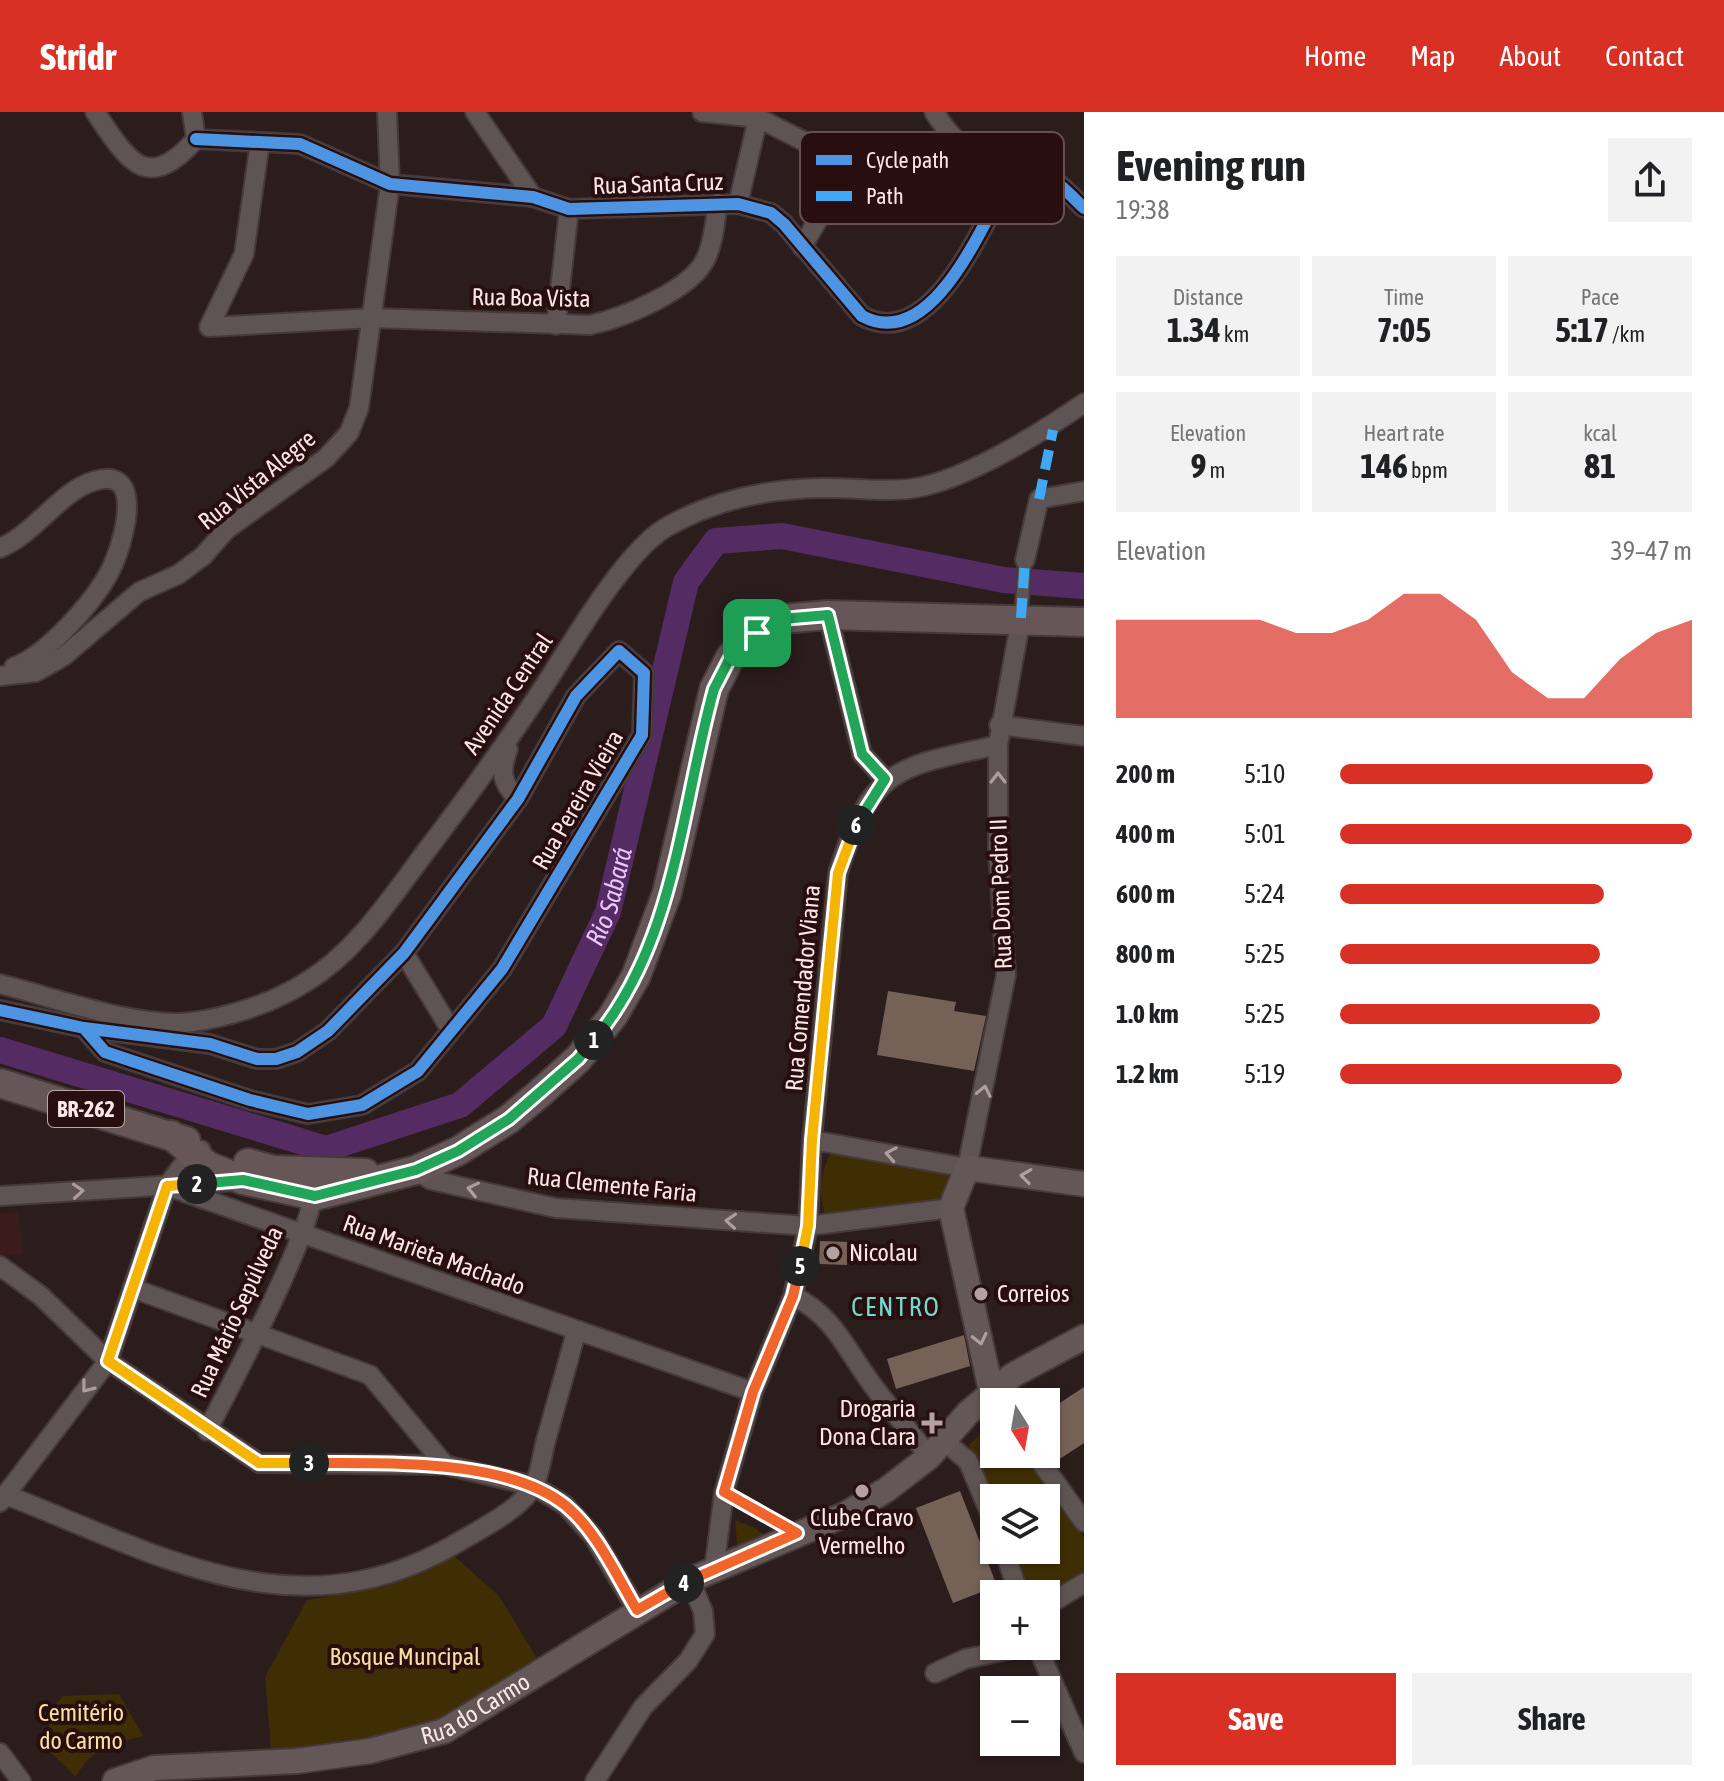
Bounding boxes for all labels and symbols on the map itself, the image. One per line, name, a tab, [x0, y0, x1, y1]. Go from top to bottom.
legend	[800, 132, 1064, 224]
text: Cycle path	[866, 147, 949, 173]
street label: Rua Santa Cruz	[592, 168, 724, 199]
text: Path	[866, 183, 904, 209]
street label: Rua Boa Vista	[471, 283, 591, 312]
street label: Rua Vista Alegre	[193, 424, 320, 535]
pin	[723, 599, 791, 667]
street label: Avenida Central	[457, 628, 558, 759]
street label: Rua Pereira Vieira	[527, 725, 628, 874]
one-way arrow	[989, 771, 1007, 784]
pin: 6	[836, 805, 876, 845]
street label: Rua Dom Pedro II	[984, 818, 1017, 970]
water label: Rio Sabará	[579, 844, 638, 950]
street label: Rua Comendador Viana	[780, 884, 825, 1092]
pin: 1	[574, 1020, 614, 1060]
one-way arrow	[975, 1085, 992, 1099]
road number: BR-262	[48, 1091, 124, 1127]
one-way arrow	[884, 1147, 897, 1164]
street label: Rua Clemente Faria	[526, 1162, 698, 1207]
pin: 2	[177, 1164, 217, 1204]
one-way arrow	[1019, 1168, 1033, 1185]
one-way arrow	[467, 1181, 480, 1198]
one-way arrow	[72, 1183, 85, 1200]
street label: Rua Marieta Machado	[339, 1209, 529, 1300]
one-way arrow	[724, 1213, 737, 1230]
street label: Rua Mário Sepúlveda	[185, 1222, 288, 1402]
place label: Nicolau	[849, 1239, 918, 1266]
marker: Nicolau	[824, 1244, 842, 1262]
pin: 5	[780, 1246, 820, 1286]
place label: Correios	[997, 1280, 1069, 1307]
marker: Correios	[972, 1285, 990, 1303]
district label: CENTRO	[851, 1292, 941, 1322]
one-way arrow	[971, 1332, 988, 1345]
one-way arrow	[83, 1378, 97, 1393]
north arrow	[980, 1388, 1060, 1468]
place label: Drogaria Dona Clara	[819, 1395, 916, 1450]
marker: Drogaria Dona Clara	[923, 1414, 941, 1432]
pin: 3	[289, 1443, 329, 1483]
marker: Clube Cravo Vermelho	[853, 1482, 871, 1500]
place label: Clube Cravo Vermelho	[810, 1504, 914, 1559]
pin: 4	[664, 1563, 704, 1603]
park label: Bosque Muncipal	[330, 1643, 481, 1670]
street label: Rua do Carmo	[418, 1668, 535, 1750]
park label: Cemitério do Carmo	[38, 1699, 124, 1754]

